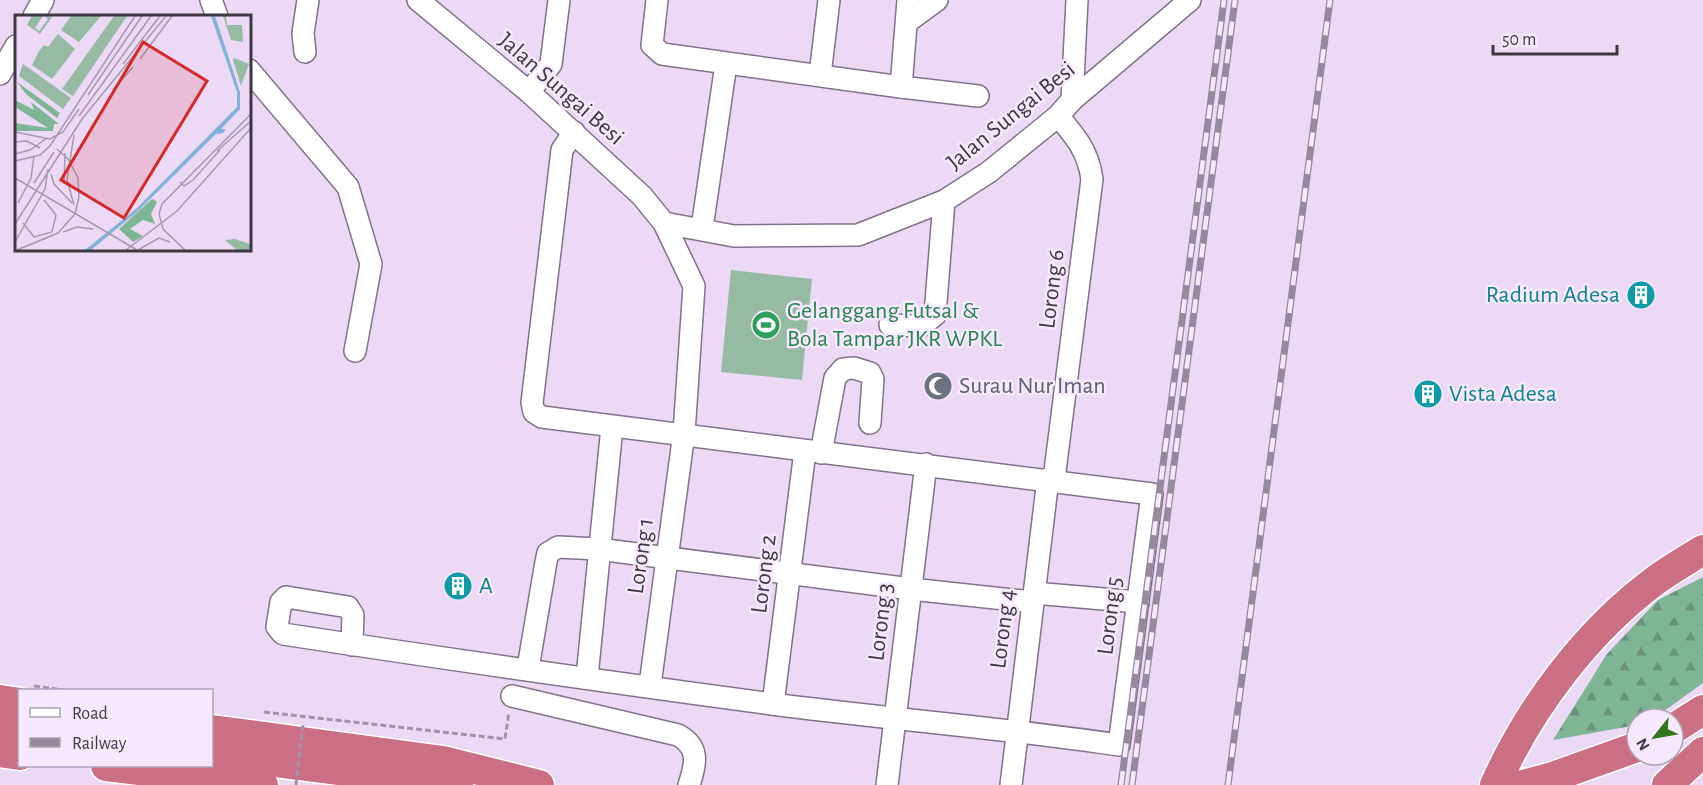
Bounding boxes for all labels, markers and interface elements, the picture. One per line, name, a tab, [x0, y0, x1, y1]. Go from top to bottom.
inset map	[15, 15, 250, 250]
scale bar	[1493, 18, 1618, 56]
street label: Jalan Sungai Besi	[494, 28, 628, 150]
text: 50 m	[1502, 31, 1536, 49]
street label: Jalan Sungai Besi	[942, 57, 1080, 175]
street label: Lorong 6	[1035, 248, 1069, 330]
building icon: Radium Adesa	[1625, 279, 1657, 311]
place label: Radium Adesa	[1486, 283, 1620, 307]
place label: Gelanggang Futsal & Bola Tampar JKR WPKL	[787, 299, 1002, 351]
sports icon: Gelanggang Futsal & Bola Tampar JKR WPKL	[750, 309, 782, 341]
mosque icon: Surau Nur Iman	[922, 370, 954, 402]
place label: Surau Nur Iman	[959, 374, 1106, 398]
building icon: Vista Adesa	[1412, 378, 1444, 410]
place label: Vista Adesa	[1449, 382, 1557, 406]
street label: Lorong 1	[624, 516, 658, 596]
street label: Lorong 2	[747, 533, 781, 615]
building icon: A	[442, 570, 474, 602]
place label: A	[479, 574, 493, 598]
street label: Lorong 5	[1093, 576, 1127, 656]
street label: Lorong 3	[864, 582, 898, 662]
street label: Lorong 4	[986, 588, 1020, 670]
legend	[18, 689, 213, 767]
text: Road	[72, 705, 108, 723]
north arrow	[1625, 707, 1685, 767]
text: Railway	[72, 735, 127, 753]
text: N	[1633, 735, 1653, 753]

